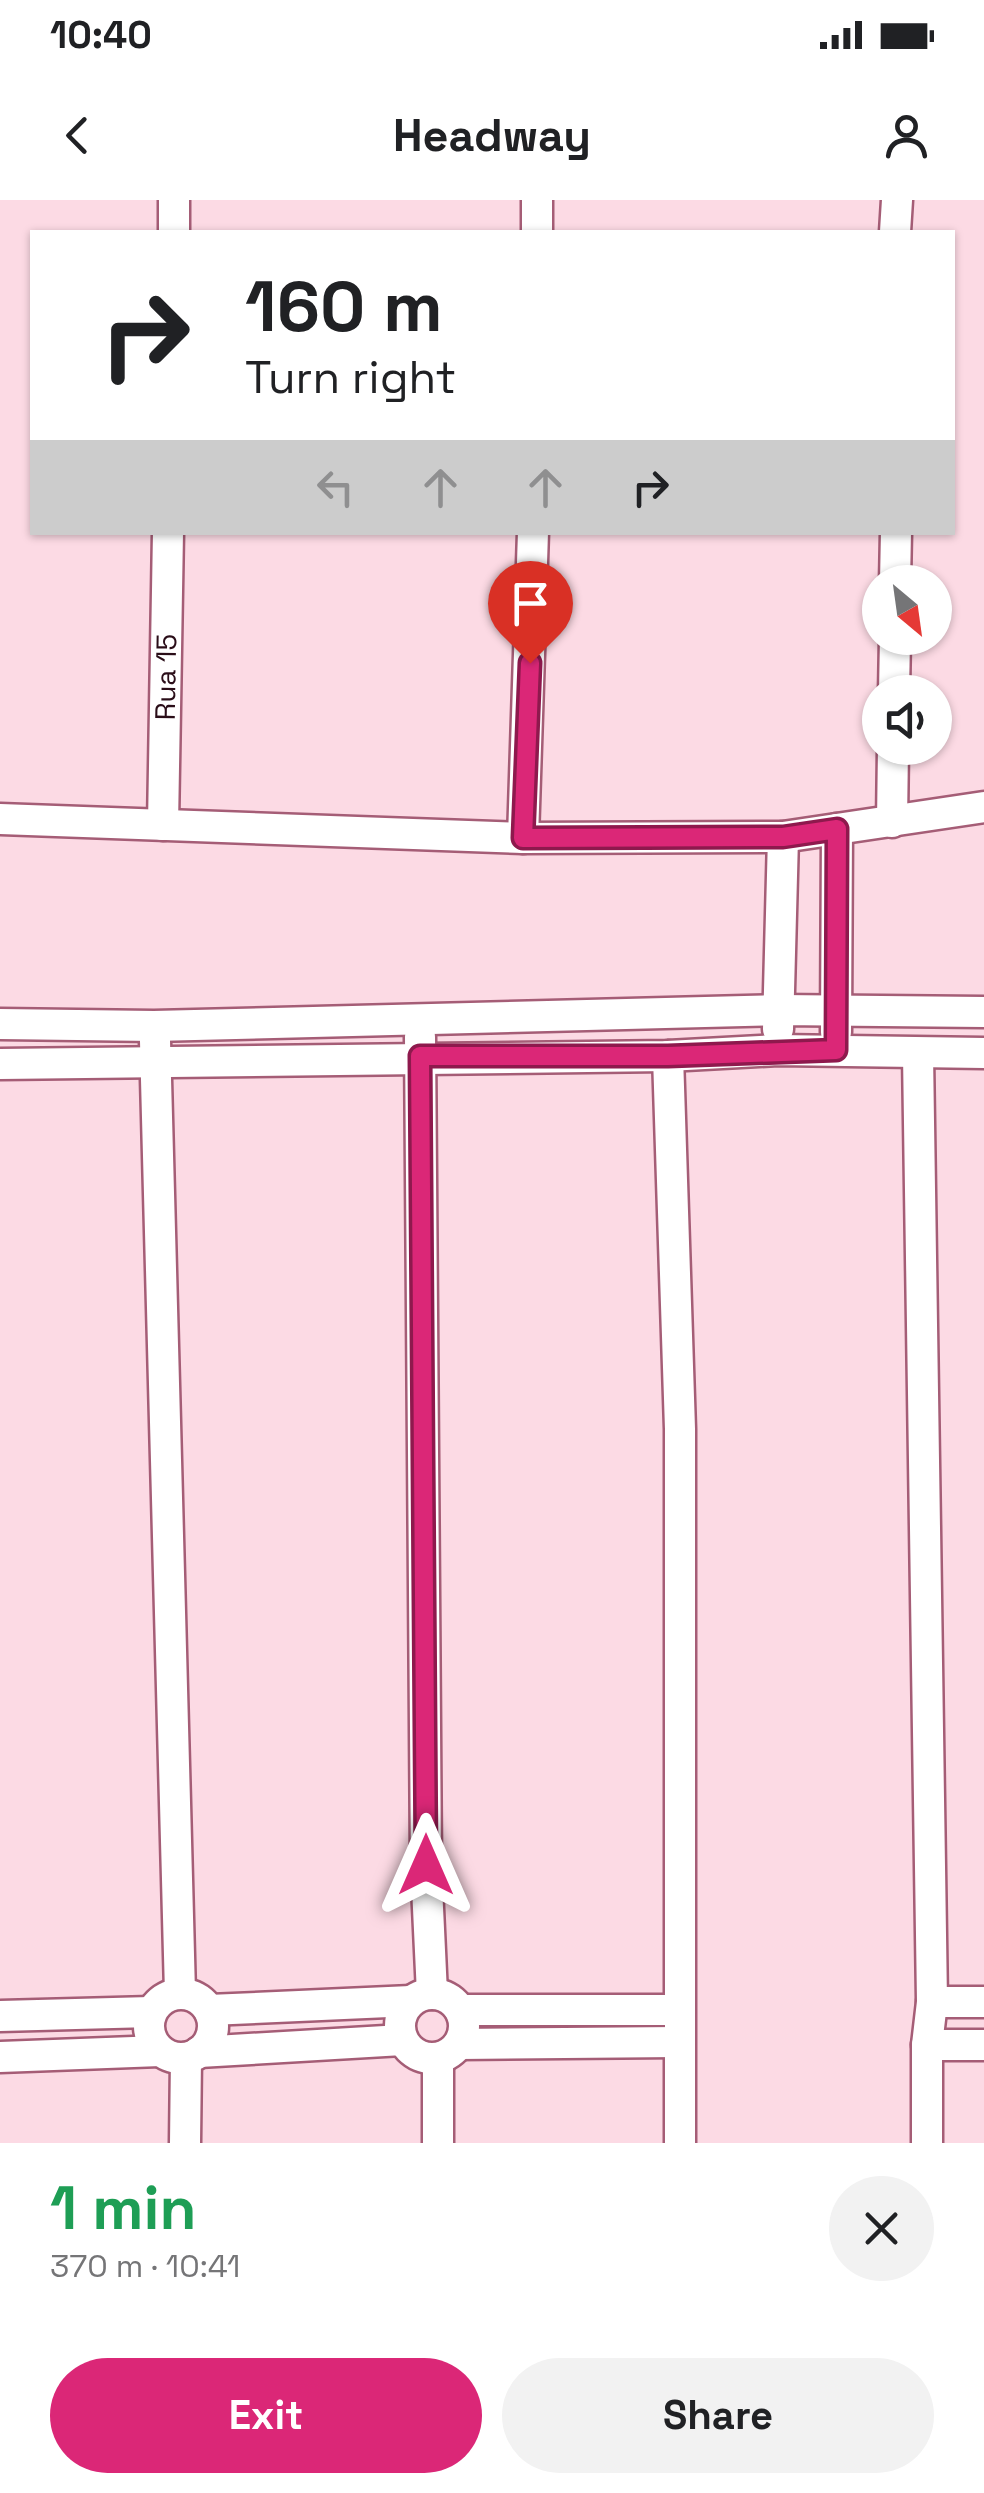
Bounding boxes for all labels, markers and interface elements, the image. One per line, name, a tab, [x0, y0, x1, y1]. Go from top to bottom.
text: 10:40	[50, 11, 152, 59]
text: Headway	[393, 107, 591, 164]
icon: back	[50, 108, 105, 163]
icon: person	[879, 108, 934, 163]
text: 160 m	[245, 262, 443, 351]
icon: right	[80, 270, 210, 400]
text: Turn right	[245, 349, 456, 406]
icon: left	[308, 460, 363, 515]
icon: ahead	[413, 460, 468, 515]
icon: ahead	[518, 460, 573, 515]
icon: right	[623, 460, 678, 515]
pin	[488, 561, 573, 664]
north arrow	[862, 565, 952, 655]
map controls	[862, 565, 952, 765]
icon: arrive	[503, 576, 558, 631]
street label: Rua 15	[147, 633, 184, 721]
button: sound	[862, 675, 952, 765]
position arrow	[374, 1813, 478, 1917]
text: 1 min	[50, 2170, 197, 2247]
button: close	[829, 2176, 934, 2281]
text: 370 m · 10:41	[50, 2246, 240, 2286]
button: Exit	[50, 2358, 482, 2473]
button: Share	[502, 2358, 934, 2473]

